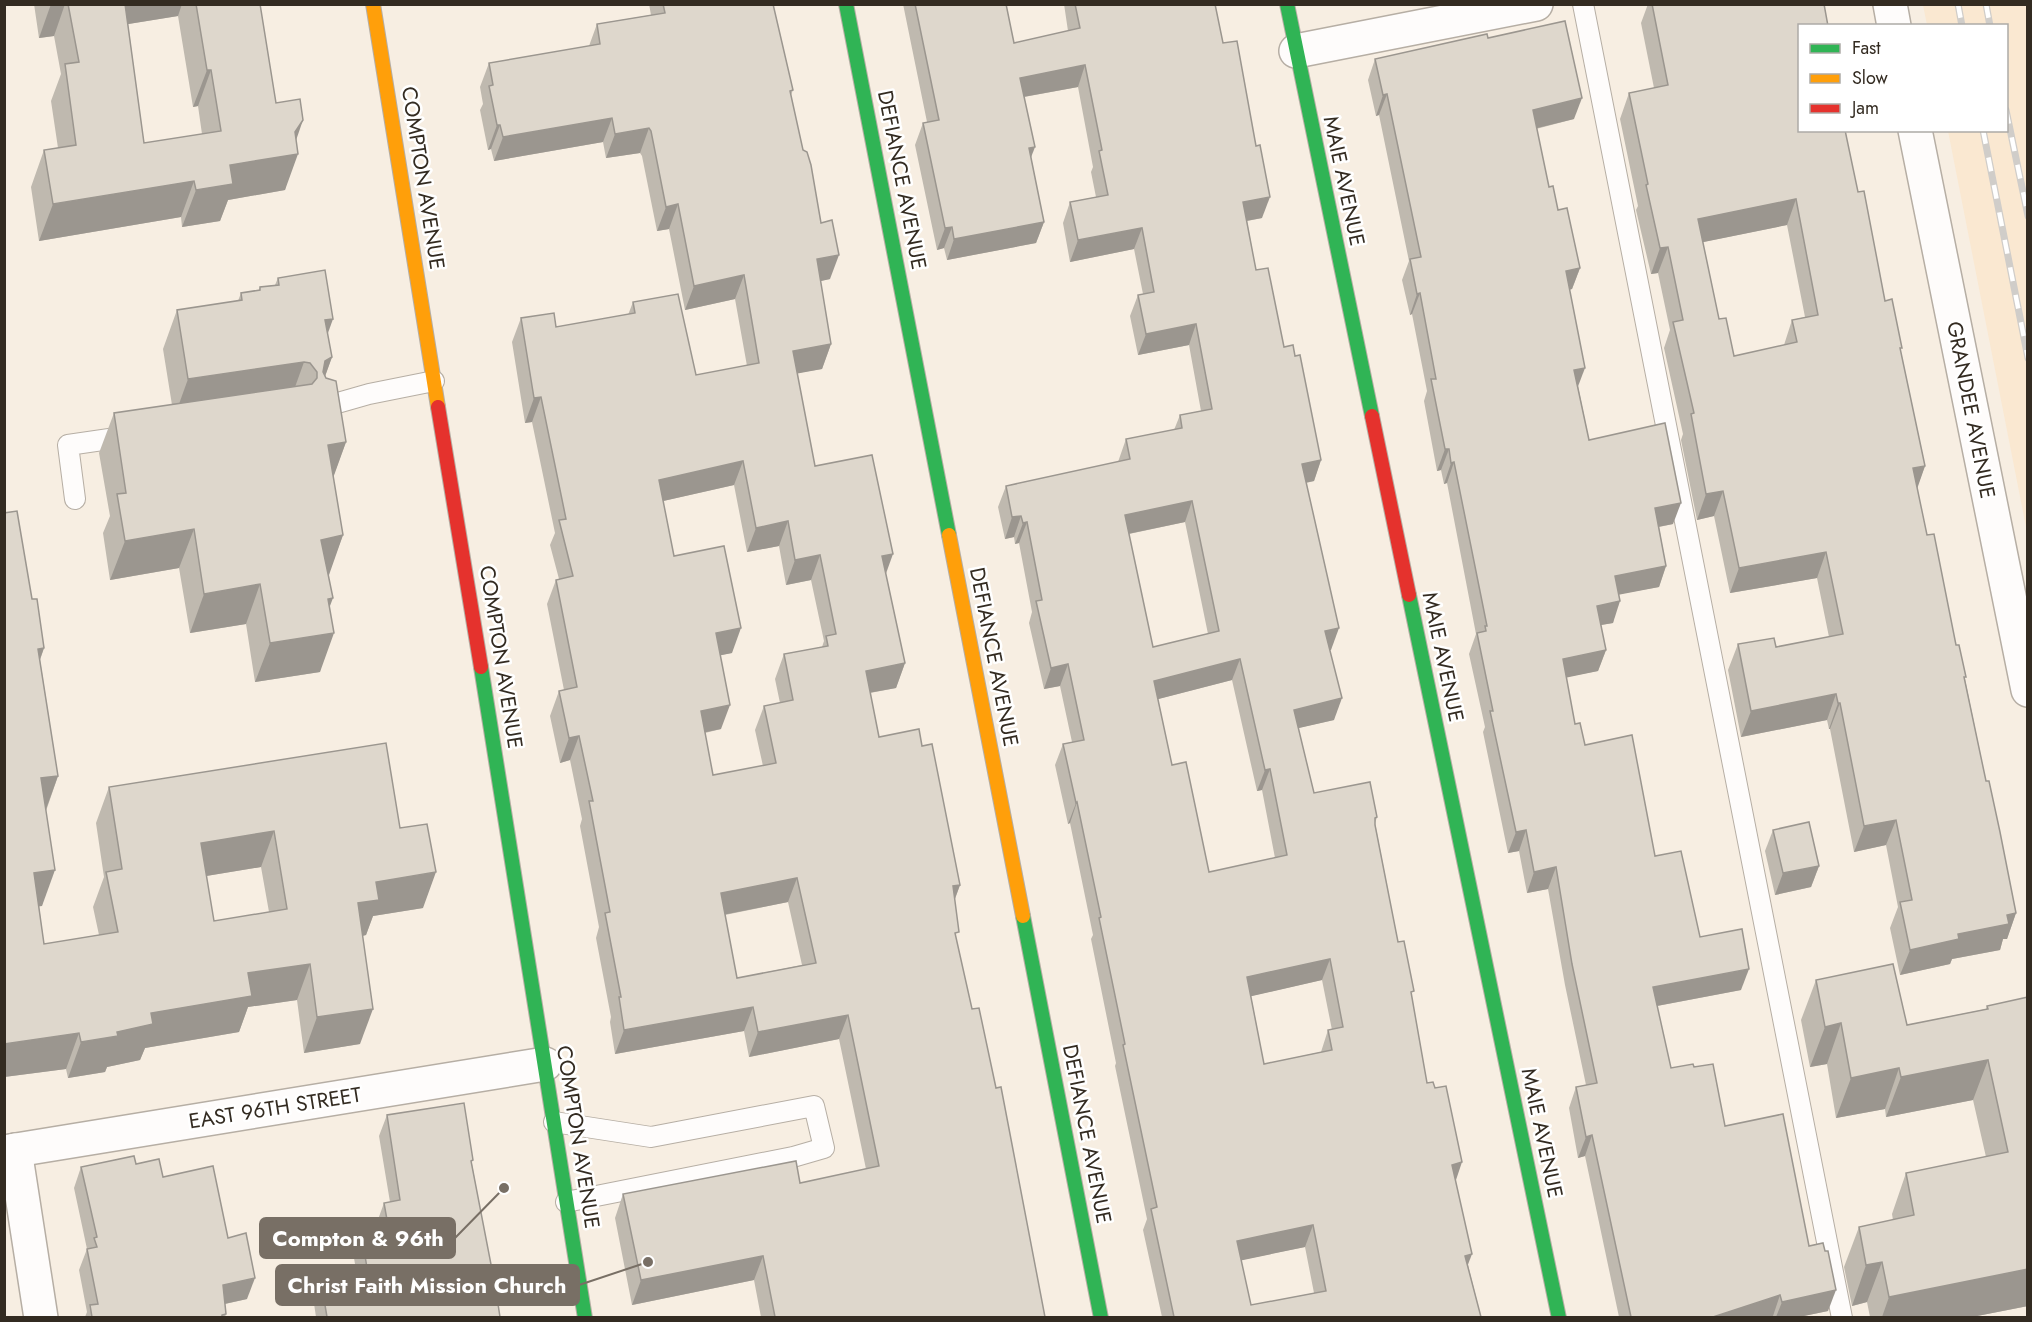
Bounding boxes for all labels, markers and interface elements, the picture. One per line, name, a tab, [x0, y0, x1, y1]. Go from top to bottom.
legend	[1798, 24, 2008, 132]
text: Fast	[1852, 35, 1881, 61]
text: Slow	[1852, 65, 1889, 91]
street label: COMPTON AVENUE	[394, 84, 452, 272]
street label: DEFIANCE AVENUE	[870, 88, 934, 272]
text: Jam	[1850, 95, 1879, 121]
street label: MAIE AVENUE	[1316, 113, 1372, 249]
street label: GRANDEE AVENUE	[1939, 319, 2003, 501]
street label: COMPTON AVENUE	[472, 563, 530, 751]
street label: DEFIANCE AVENUE	[962, 565, 1026, 749]
street label: MAIE AVENUE	[1415, 589, 1471, 725]
street label: DEFIANCE AVENUE	[1055, 1042, 1119, 1226]
street label: COMPTON AVENUE	[549, 1043, 607, 1231]
street label: MAIE AVENUE	[1514, 1065, 1570, 1201]
street label: EAST 96TH STREET	[187, 1080, 364, 1136]
callout: Compton & 96th	[260, 1218, 455, 1258]
text: Compton & 96th	[272, 1222, 444, 1254]
callout: Christ Faith Mission Church	[276, 1265, 579, 1305]
text: Christ Faith Mission Church	[288, 1269, 566, 1301]

